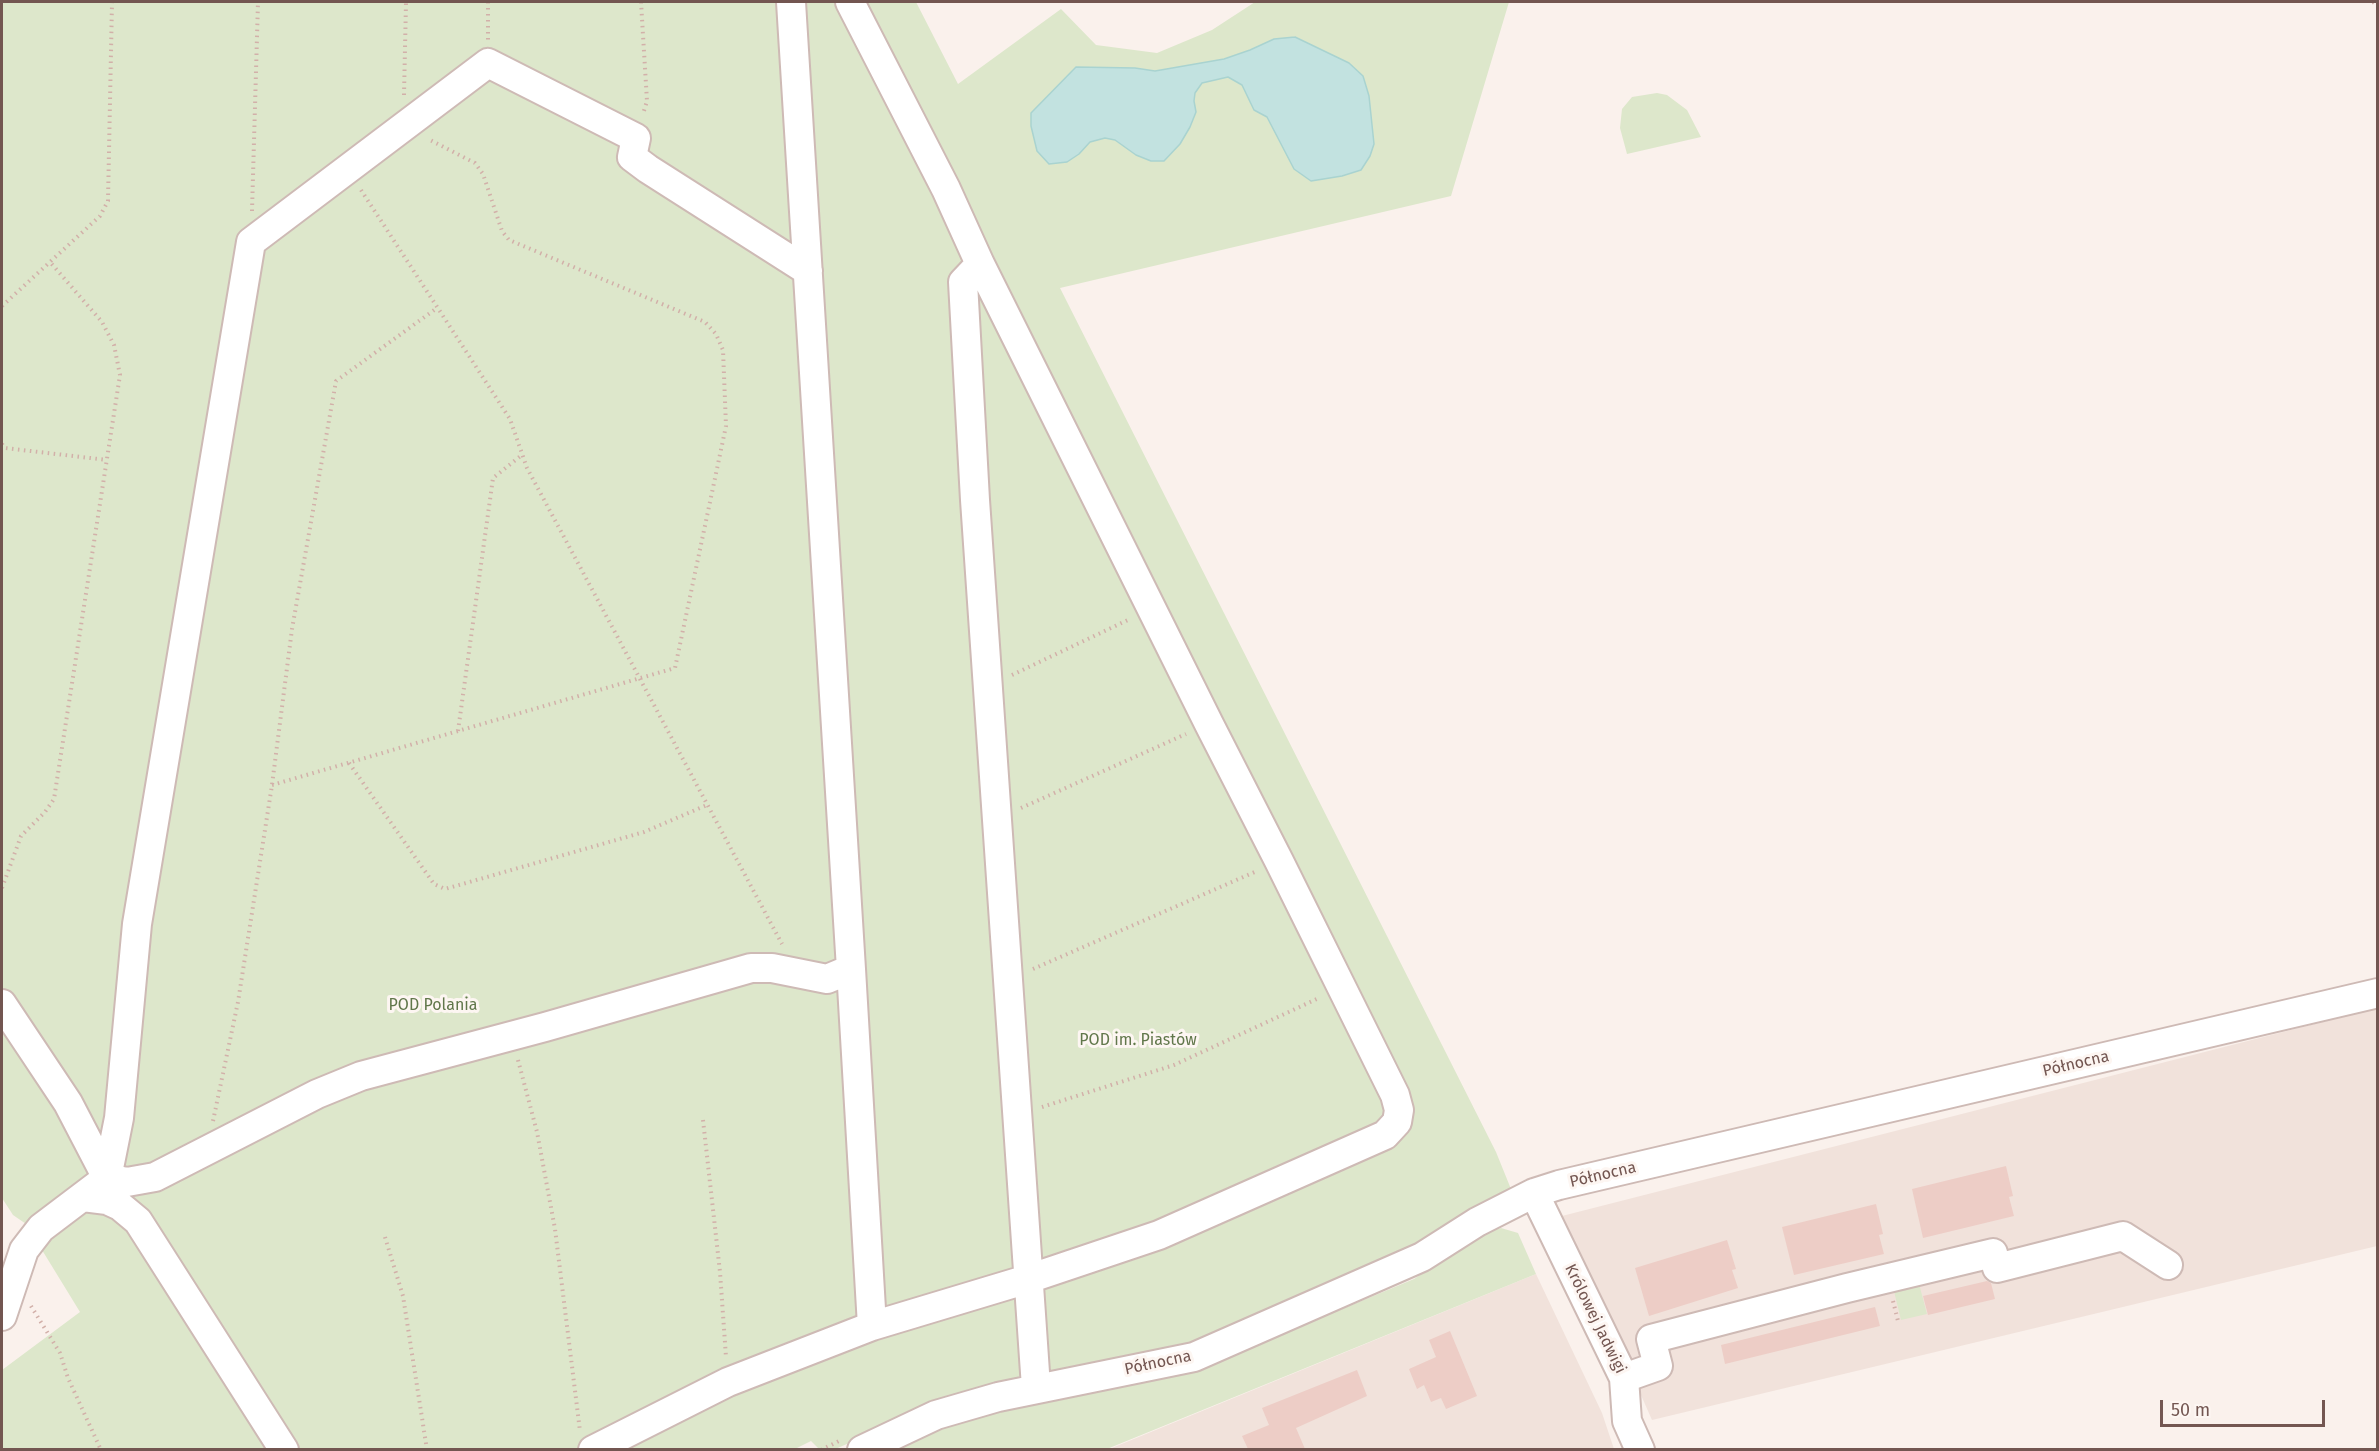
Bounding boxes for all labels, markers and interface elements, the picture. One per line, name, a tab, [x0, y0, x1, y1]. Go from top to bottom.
park label: POD Polania	[389, 996, 477, 1016]
park label: POD im. Piastów	[1079, 1031, 1197, 1051]
street label: Północna	[2041, 1047, 2111, 1081]
street label: Północna	[1568, 1158, 1638, 1192]
street label: Królowej Jadwigi	[1560, 1261, 1630, 1377]
street label: Północna	[1123, 1347, 1193, 1379]
scale bar	[2163, 1388, 2328, 1426]
text: 50 m	[2171, 1399, 2210, 1421]

